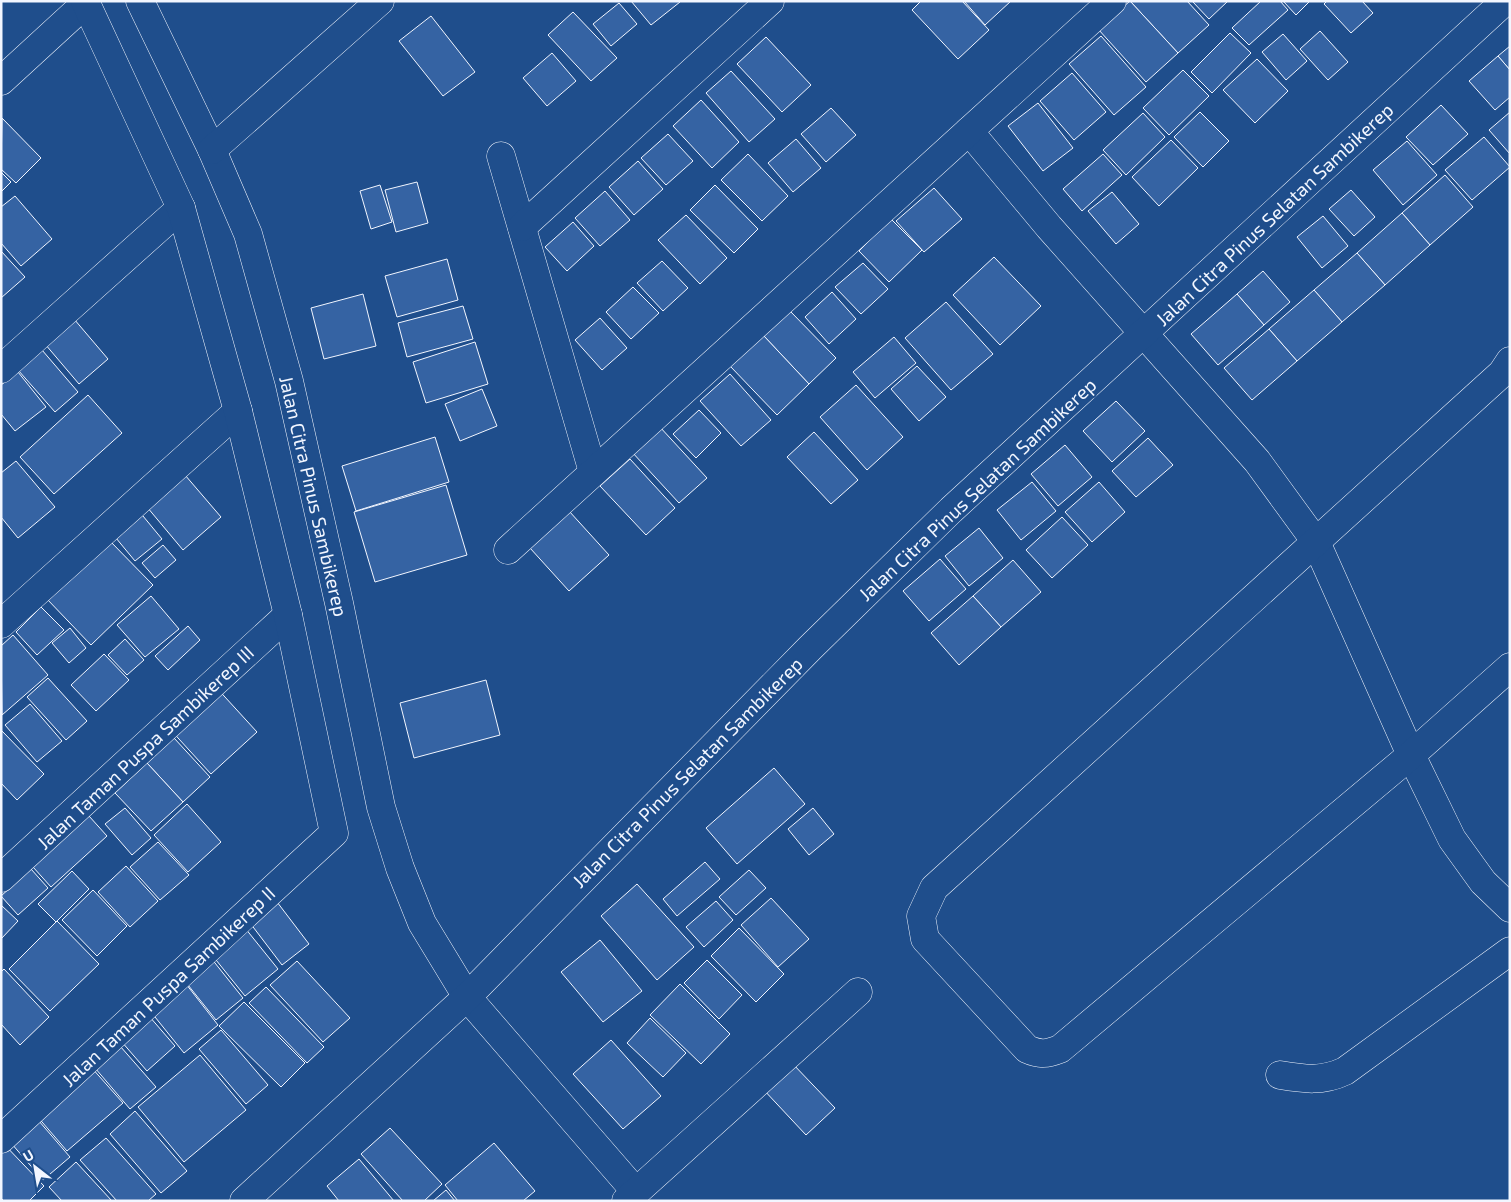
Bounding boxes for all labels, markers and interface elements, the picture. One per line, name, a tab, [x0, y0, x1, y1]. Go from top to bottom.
street label: Jalan Citra Pinus Selatan Sambikerep	[1150, 98, 1398, 330]
street label: Jalan Citra Pinus Sambikerep	[275, 373, 353, 619]
street label: Jalan Citra Pinus Selatan Sambikerep	[853, 373, 1101, 605]
street label: Jalan Taman Puspa Sambikerep III	[32, 640, 258, 854]
street label: Jalan Citra Pinus Selatan Sambikerep	[567, 652, 807, 892]
street label: Jalan Taman Puspa Sambikerep II	[57, 881, 279, 1091]
north arrow	[10, 1142, 60, 1192]
text: U	[20, 1146, 37, 1165]

